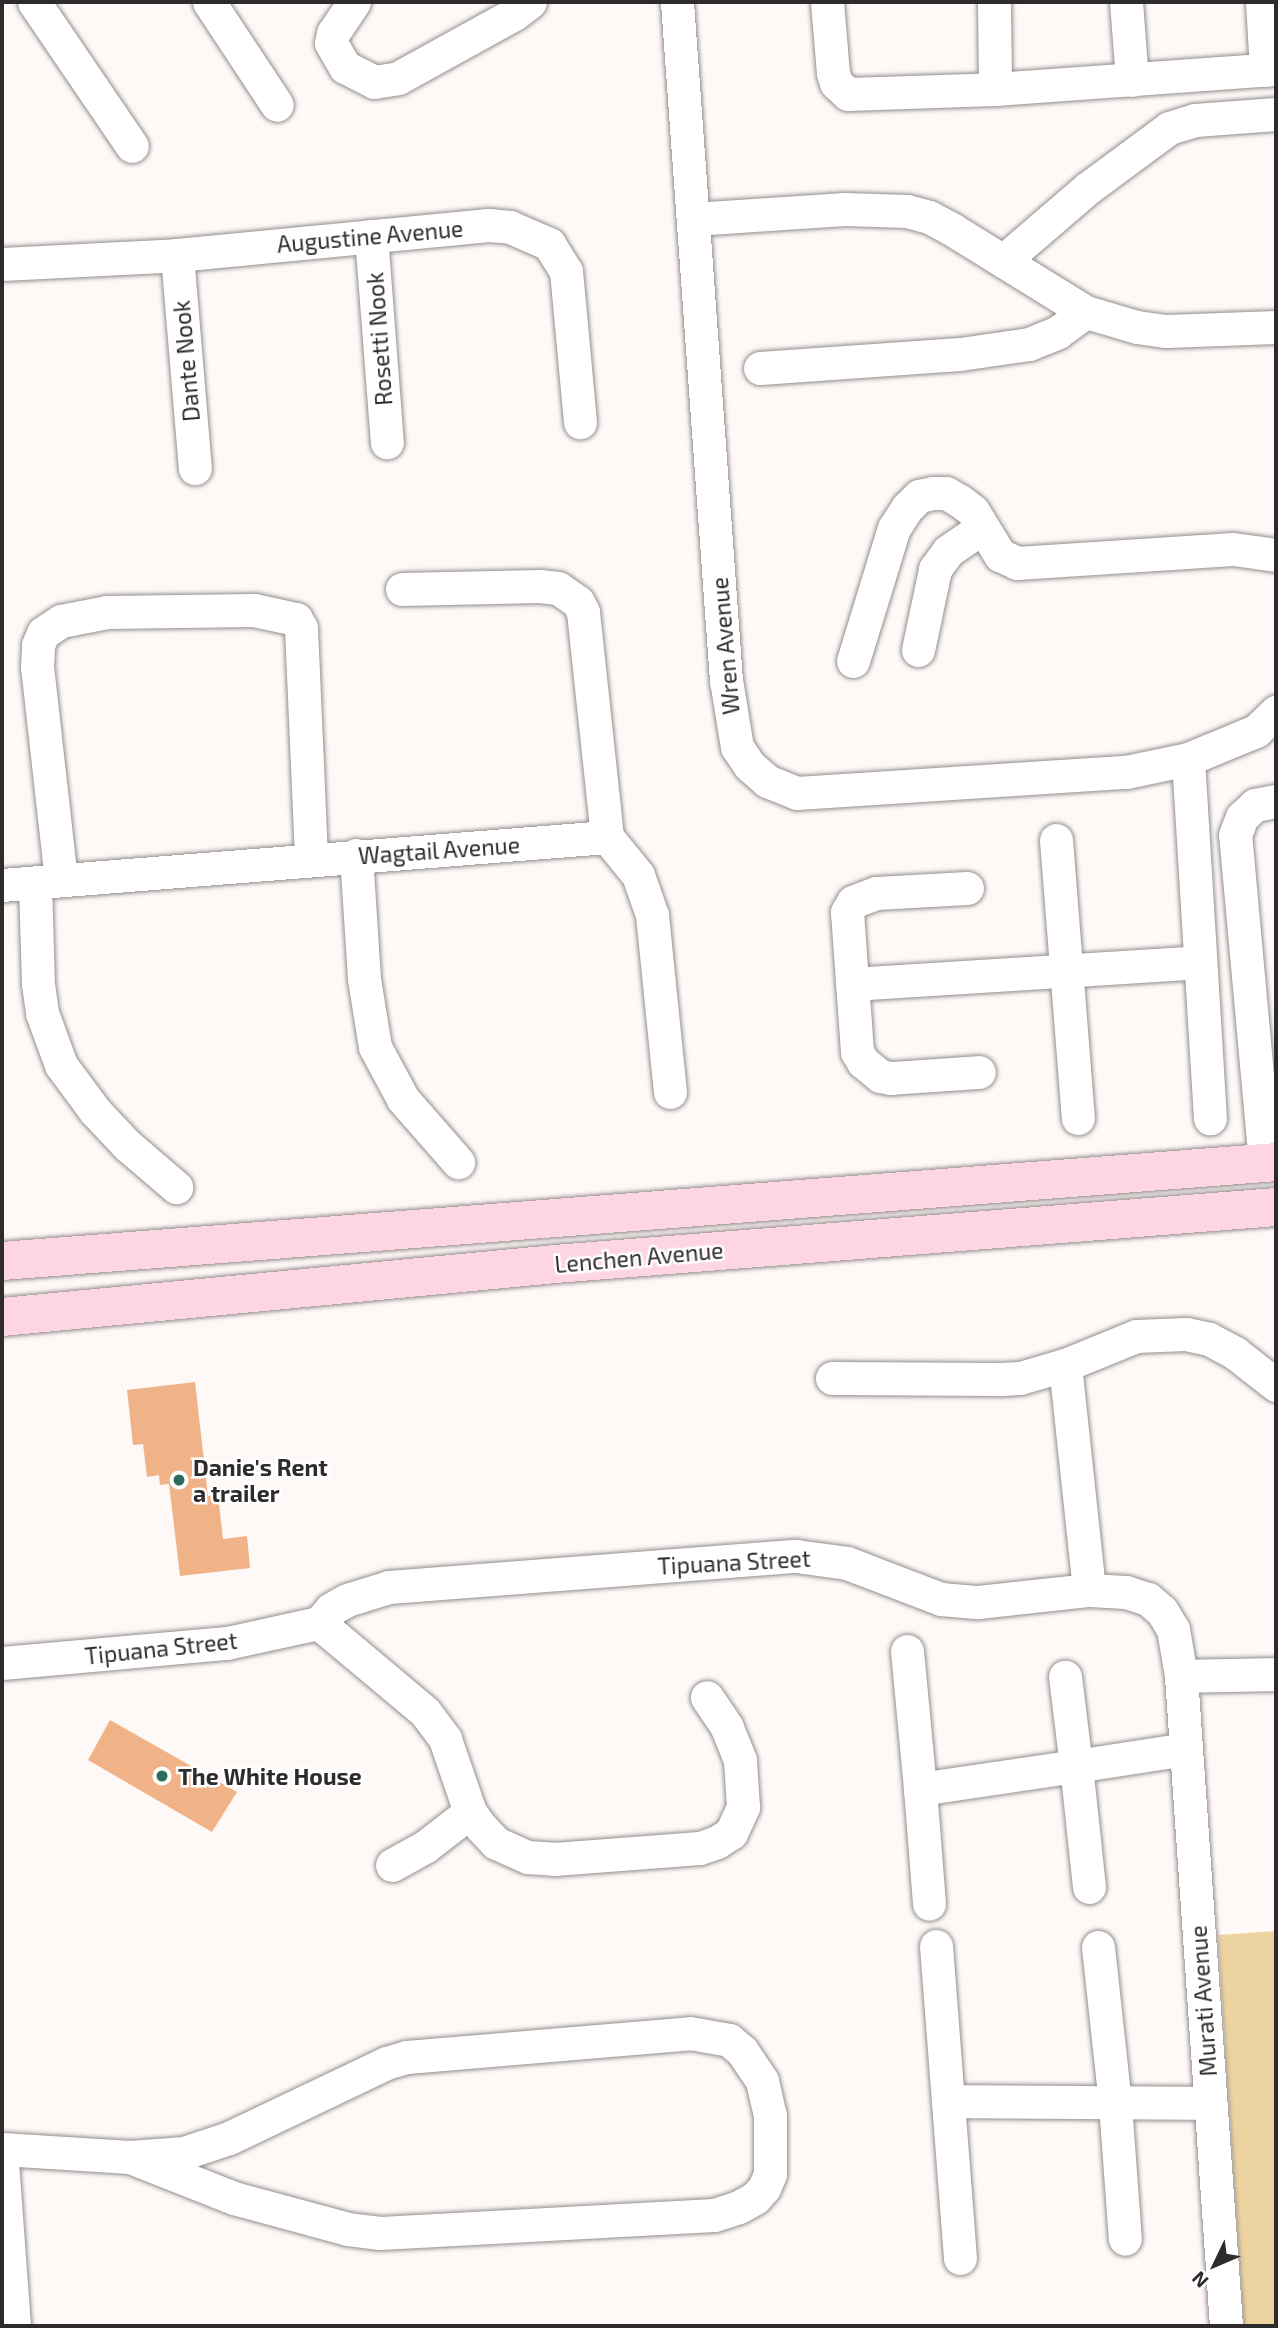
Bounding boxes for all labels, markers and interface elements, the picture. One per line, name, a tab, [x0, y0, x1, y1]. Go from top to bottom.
street label: Augustine Avenue	[275, 214, 465, 258]
street label: Rosetti Nook	[361, 271, 397, 407]
street label: Dante Nook	[167, 299, 205, 423]
street label: Wren Avenue	[705, 576, 745, 716]
street label: Wagtail Avenue	[357, 831, 521, 869]
street label: Lenchen Avenue	[553, 1236, 725, 1278]
place label: Danie's Rent a trailer	[193, 1453, 328, 1507]
marker: Danie's Rent a trailer	[171, 1472, 187, 1488]
street label: Tipuana Street	[657, 1544, 811, 1580]
street label: Tipuana Street	[83, 1626, 239, 1670]
place label: The White House	[178, 1762, 362, 1790]
marker: The White House	[152, 1766, 172, 1786]
street label: Murati Avenue	[1184, 1924, 1222, 2078]
north arrow	[1180, 2230, 1250, 2300]
text: N	[1186, 2267, 1213, 2293]

